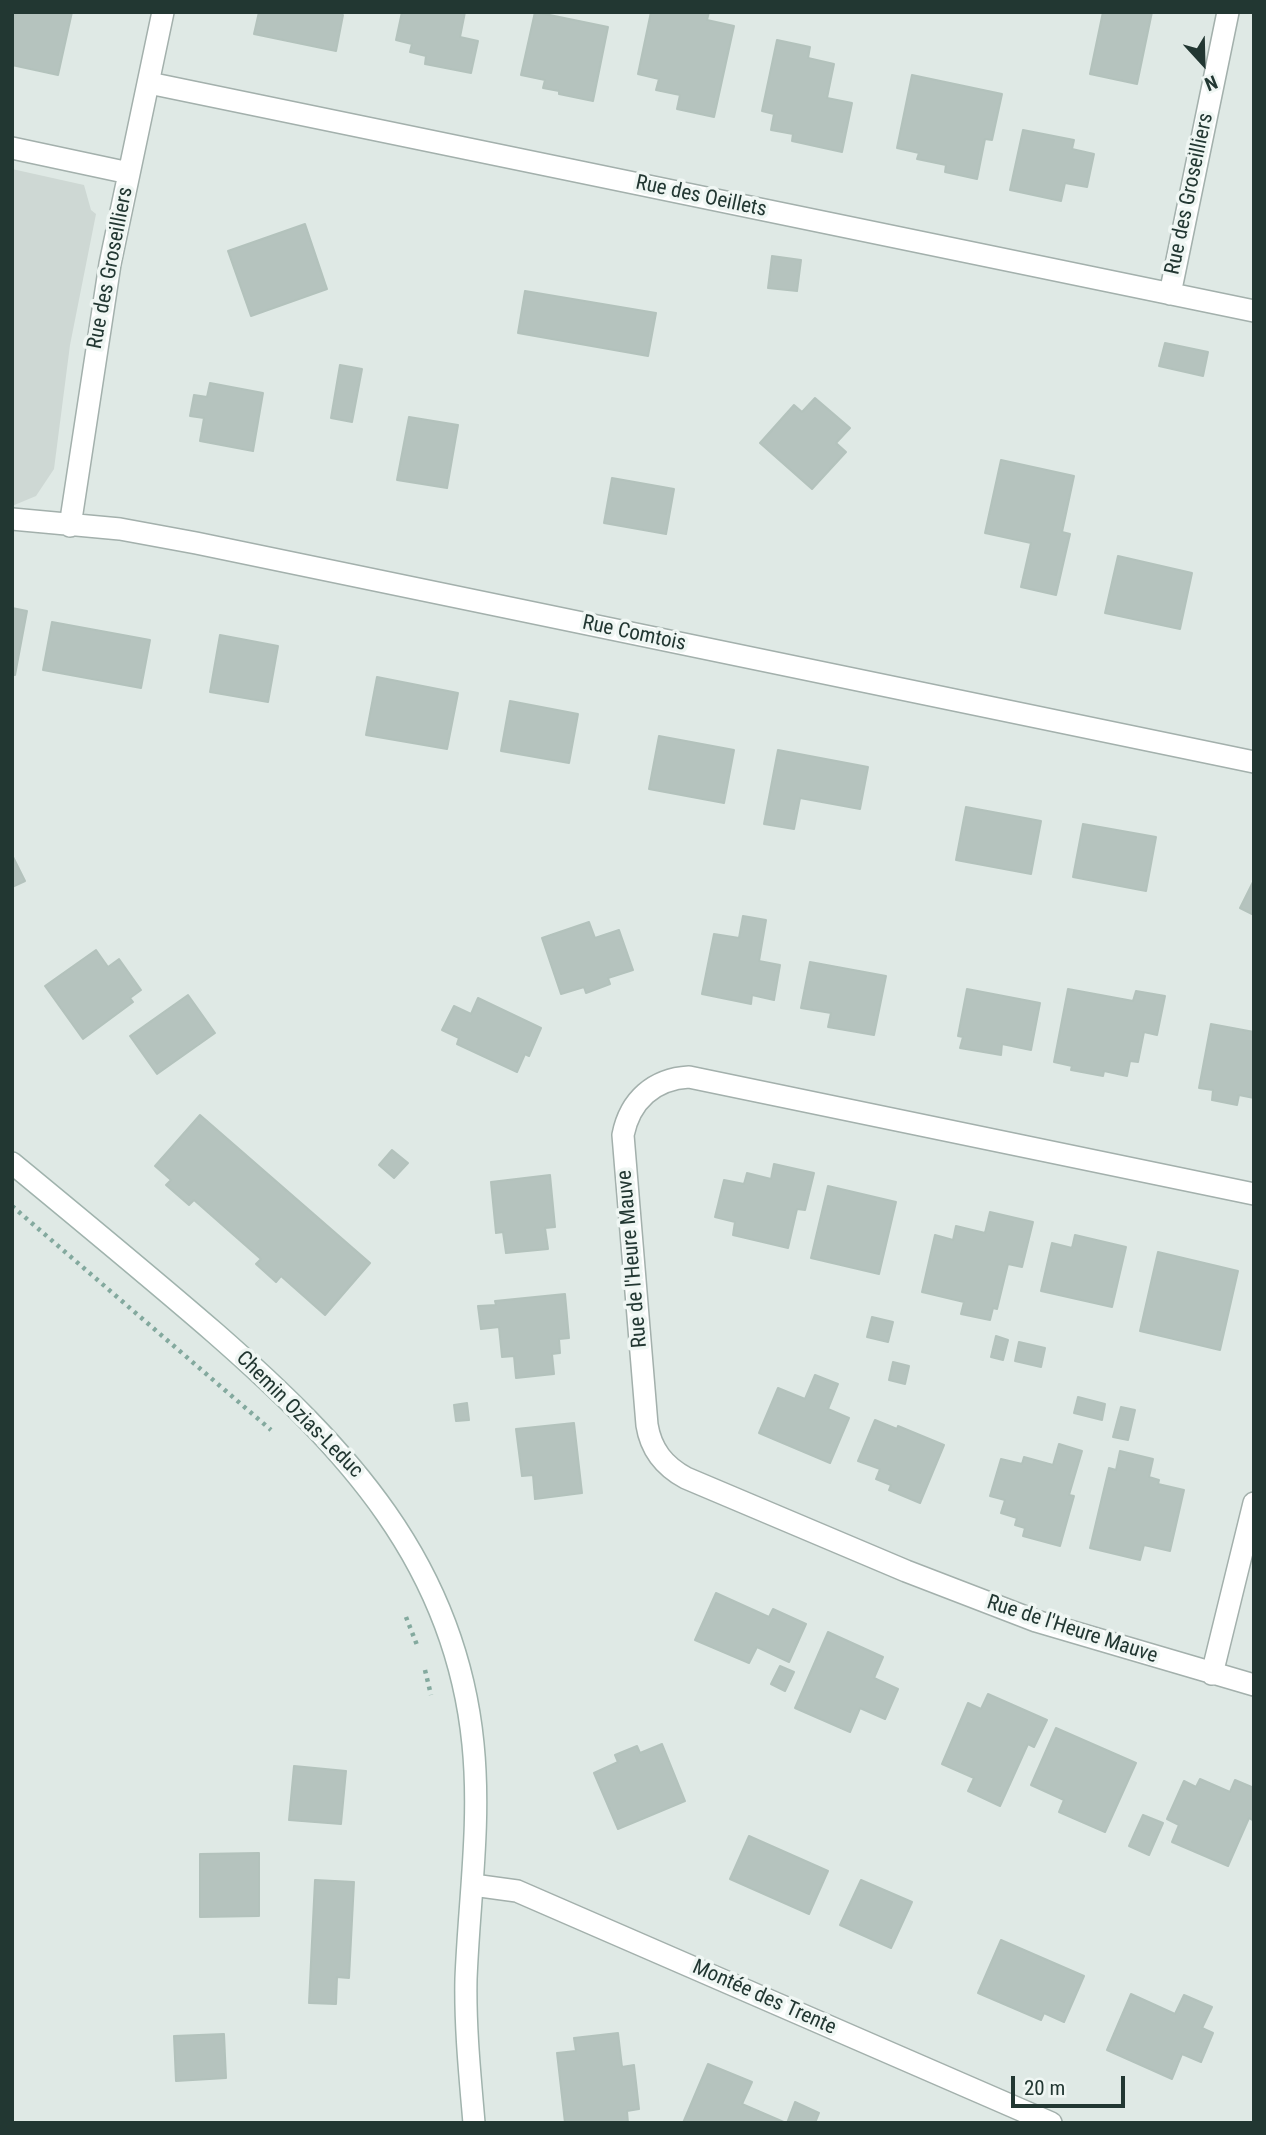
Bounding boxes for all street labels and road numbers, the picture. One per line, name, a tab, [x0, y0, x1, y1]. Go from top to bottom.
street label: Rue des Groseilliers	[1161, 111, 1219, 277]
street label: Rue des Oeillets	[633, 171, 769, 223]
street label: Rue des Groseilliers	[83, 185, 139, 351]
street label: Rue Comtois	[580, 611, 688, 657]
street label: Rue de l'Heure Mauve	[613, 1169, 653, 1349]
street label: Chemin Ozias-Leduc	[230, 1346, 368, 1484]
street label: Rue de l'Heure Mauve	[983, 1590, 1161, 1670]
street label: Montée des Trente	[688, 1955, 840, 2041]

